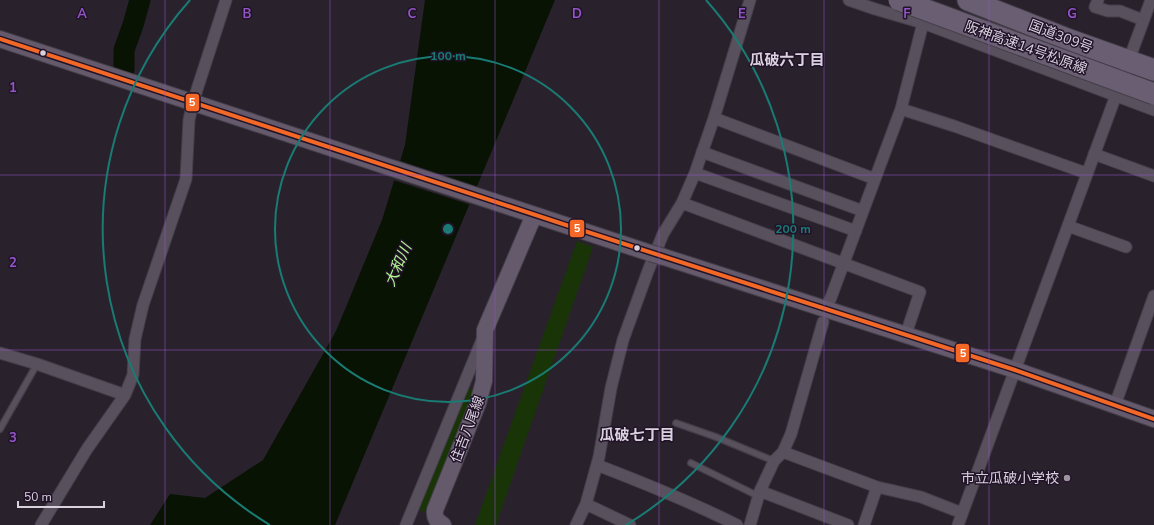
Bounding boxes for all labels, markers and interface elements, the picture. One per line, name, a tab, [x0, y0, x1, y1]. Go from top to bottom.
text: A	[77, 5, 87, 23]
text: B	[243, 5, 252, 23]
text: C	[408, 5, 417, 23]
text: D	[572, 5, 582, 23]
text: E	[738, 5, 746, 23]
text: F	[903, 5, 911, 23]
text: G	[1067, 5, 1077, 23]
street label: 国道309号	[1026, 16, 1096, 57]
street label: 阪神高速14号松原線	[962, 17, 1090, 78]
unlabelled marker	[38, 48, 48, 58]
text: 100 m	[430, 48, 466, 64]
district label: 瓜破六丁目	[749, 50, 825, 70]
text: 1	[9, 79, 17, 97]
line badge: 5	[185, 93, 200, 112]
text: 5	[189, 95, 196, 110]
line badge: 5	[569, 219, 585, 238]
text: 5	[574, 221, 581, 236]
text: 200 m	[775, 221, 811, 237]
centre of rings	[441, 222, 455, 236]
water label: 大和川	[380, 239, 417, 290]
unlabelled marker	[632, 243, 642, 253]
text: 2	[9, 254, 17, 272]
line badge: 5	[955, 343, 970, 363]
text: 5	[960, 346, 967, 361]
street label: 住吉八尾線	[446, 393, 489, 465]
district label: 瓜破七丁目	[599, 425, 675, 445]
text: 3	[9, 429, 17, 447]
place label: 市立瓜破小学校	[961, 469, 1059, 488]
marker: 市立瓜破小学校	[1062, 473, 1072, 483]
scale bar	[18, 483, 104, 509]
text: 50 m	[24, 489, 52, 505]

